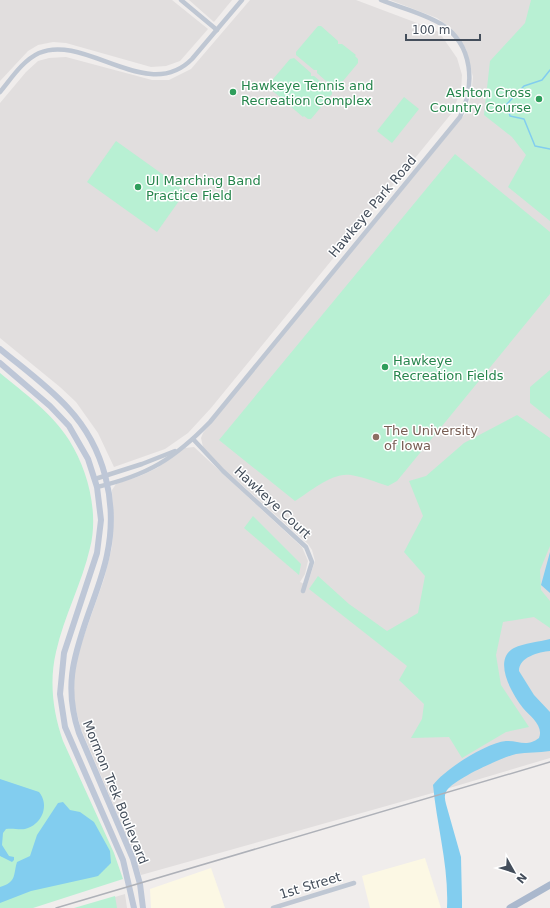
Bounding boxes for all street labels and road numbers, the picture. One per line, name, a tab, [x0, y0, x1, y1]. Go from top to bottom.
street label: Hawkeye Park Road	[325, 152, 419, 260]
street label: Hawkeye Court	[231, 463, 314, 542]
street label: Mormon Trek Boulevard	[80, 718, 151, 866]
street label: 1st Street	[277, 869, 343, 902]

